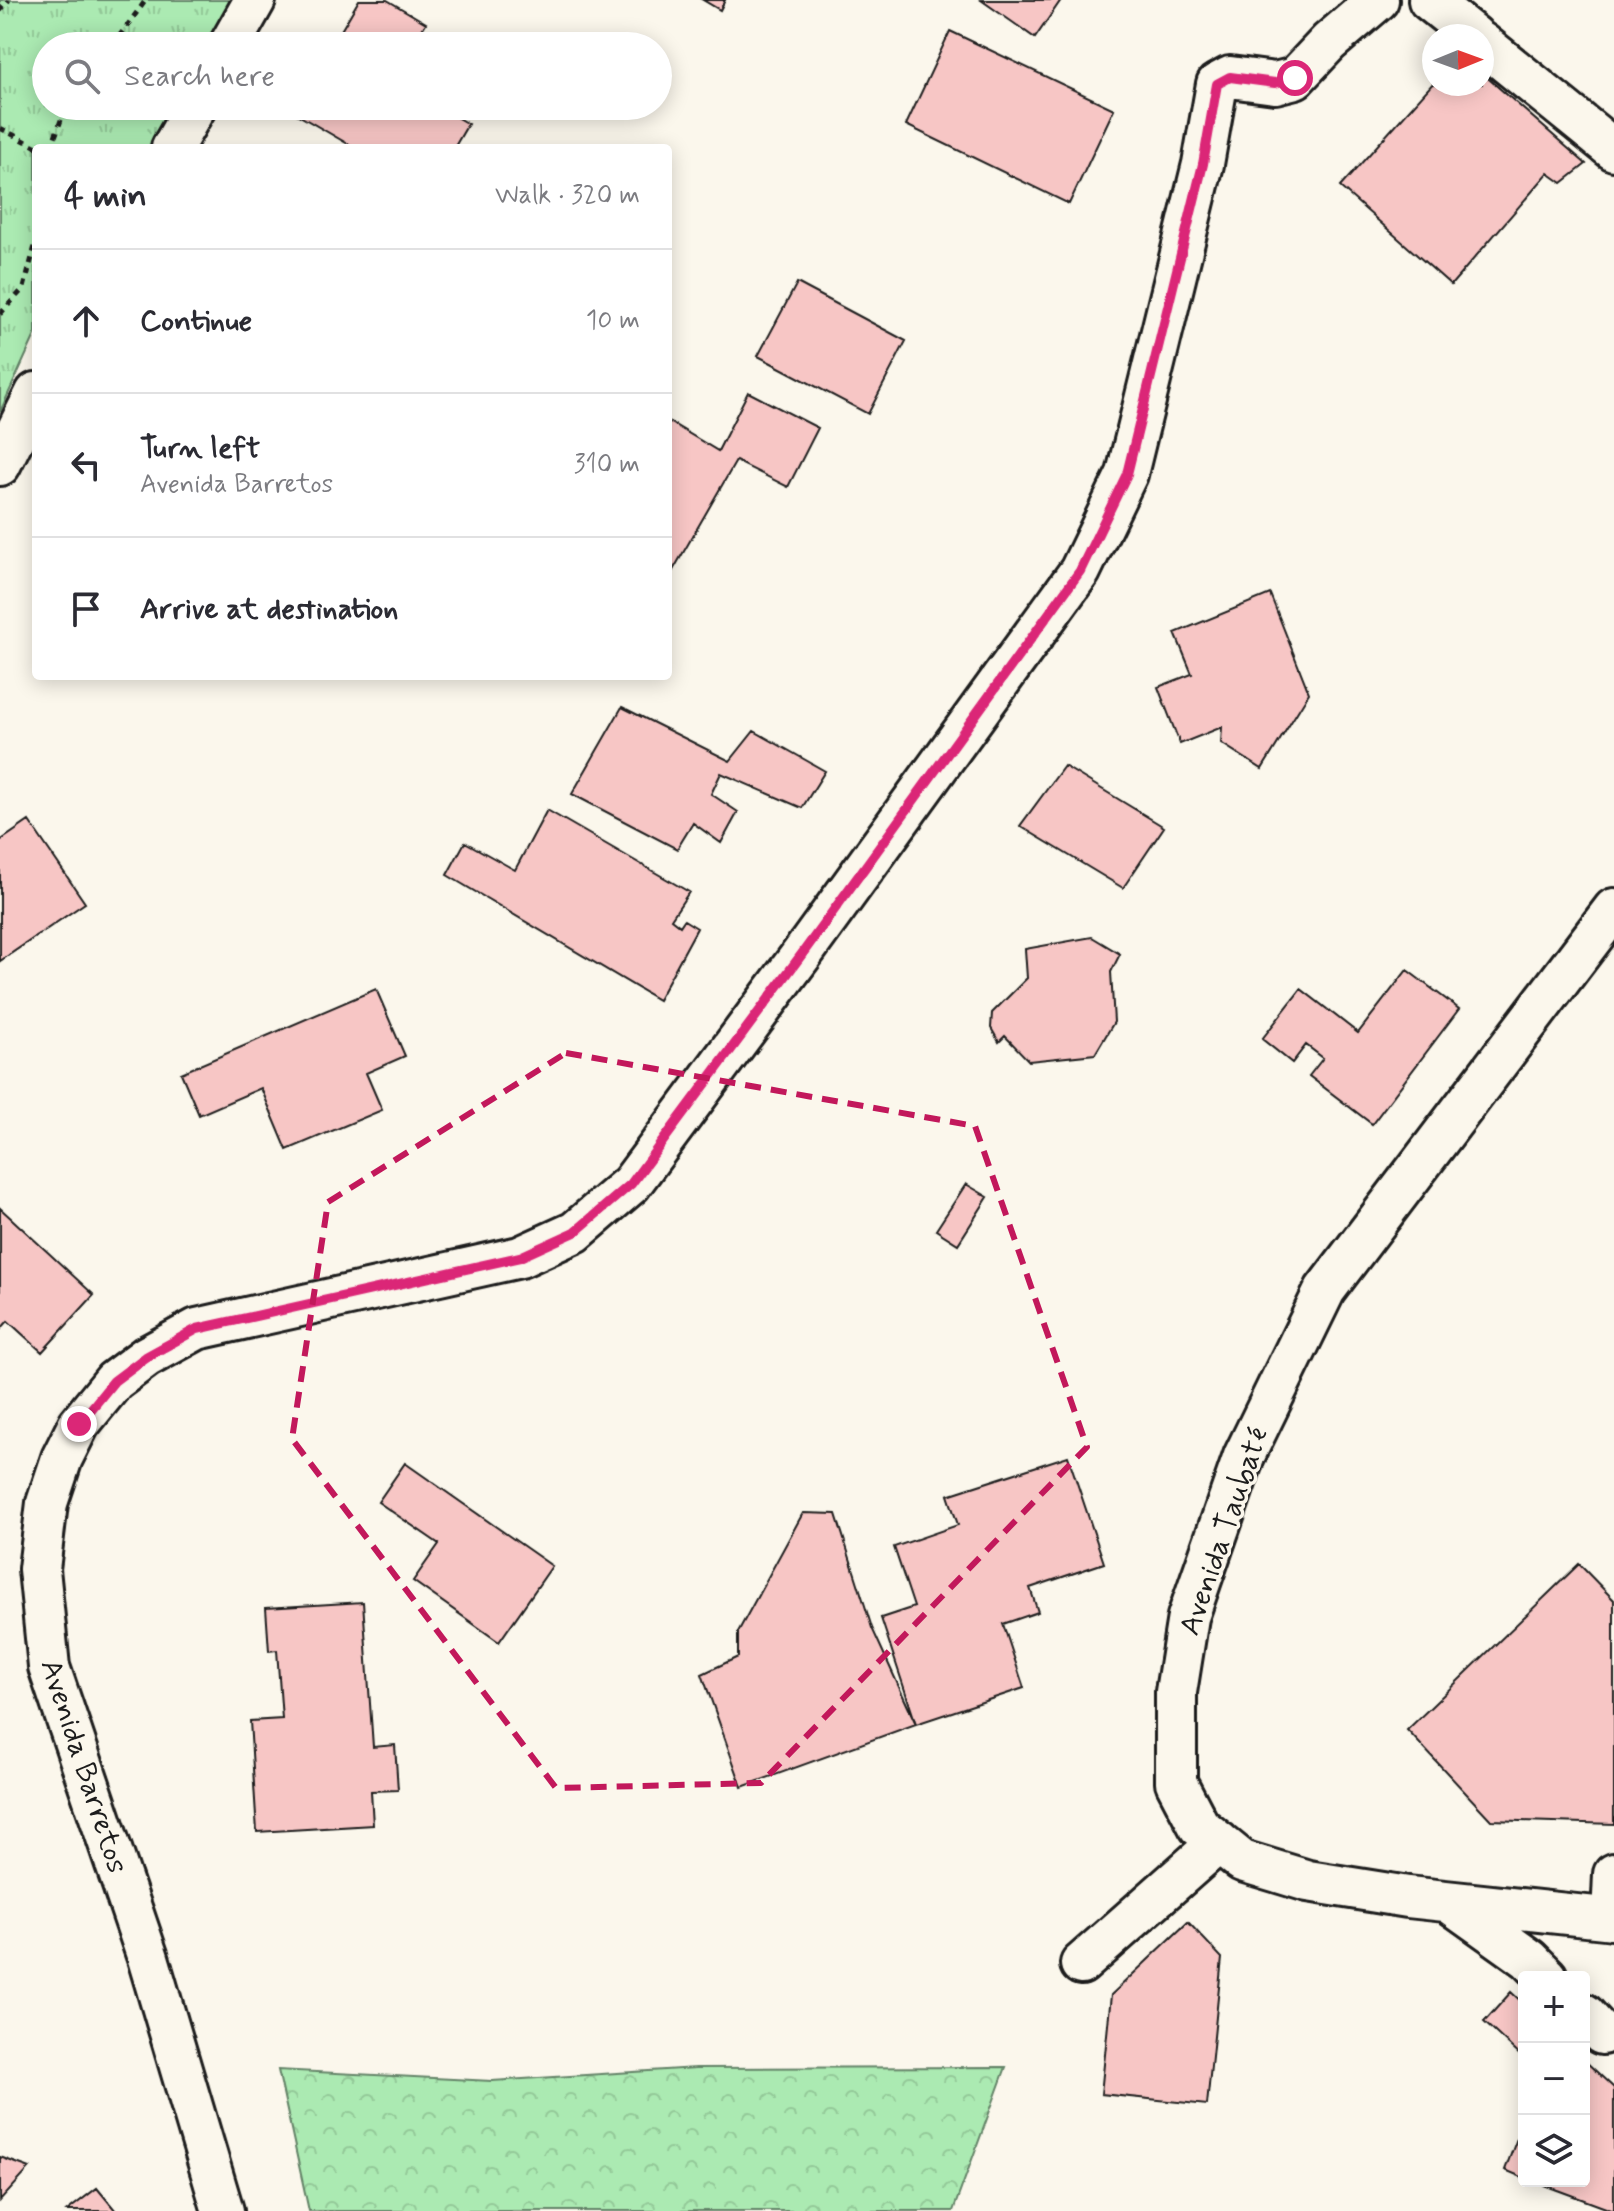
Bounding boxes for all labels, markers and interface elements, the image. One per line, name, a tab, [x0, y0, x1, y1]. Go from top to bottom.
north arrow	[1422, 24, 1494, 96]
search box	[32, 32, 672, 120]
icon: search	[60, 54, 104, 98]
text: Search here	[124, 57, 275, 96]
route start	[1277, 60, 1313, 96]
text: 4 min	[64, 174, 147, 219]
text: Walk · 320 m	[495, 179, 640, 213]
icon: ahead	[64, 299, 108, 343]
text: Continue	[140, 302, 252, 341]
text: 10 m	[586, 304, 640, 338]
text: Turn left	[140, 429, 260, 468]
icon: left	[64, 443, 108, 487]
text: 310 m	[574, 448, 640, 482]
text: Avenida Barretos	[140, 468, 333, 502]
icon: arrive	[64, 587, 108, 631]
text: Arrive at destination	[140, 590, 398, 629]
route end	[61, 1406, 97, 1442]
street label: Avenida Taubaté	[1171, 1422, 1278, 1641]
street label: Avenida Barretos	[31, 1654, 137, 1878]
map controls	[1518, 1971, 1590, 2187]
button: +	[1518, 1971, 1590, 2043]
button: −	[1518, 2043, 1590, 2115]
button: layers	[1518, 2115, 1590, 2187]

